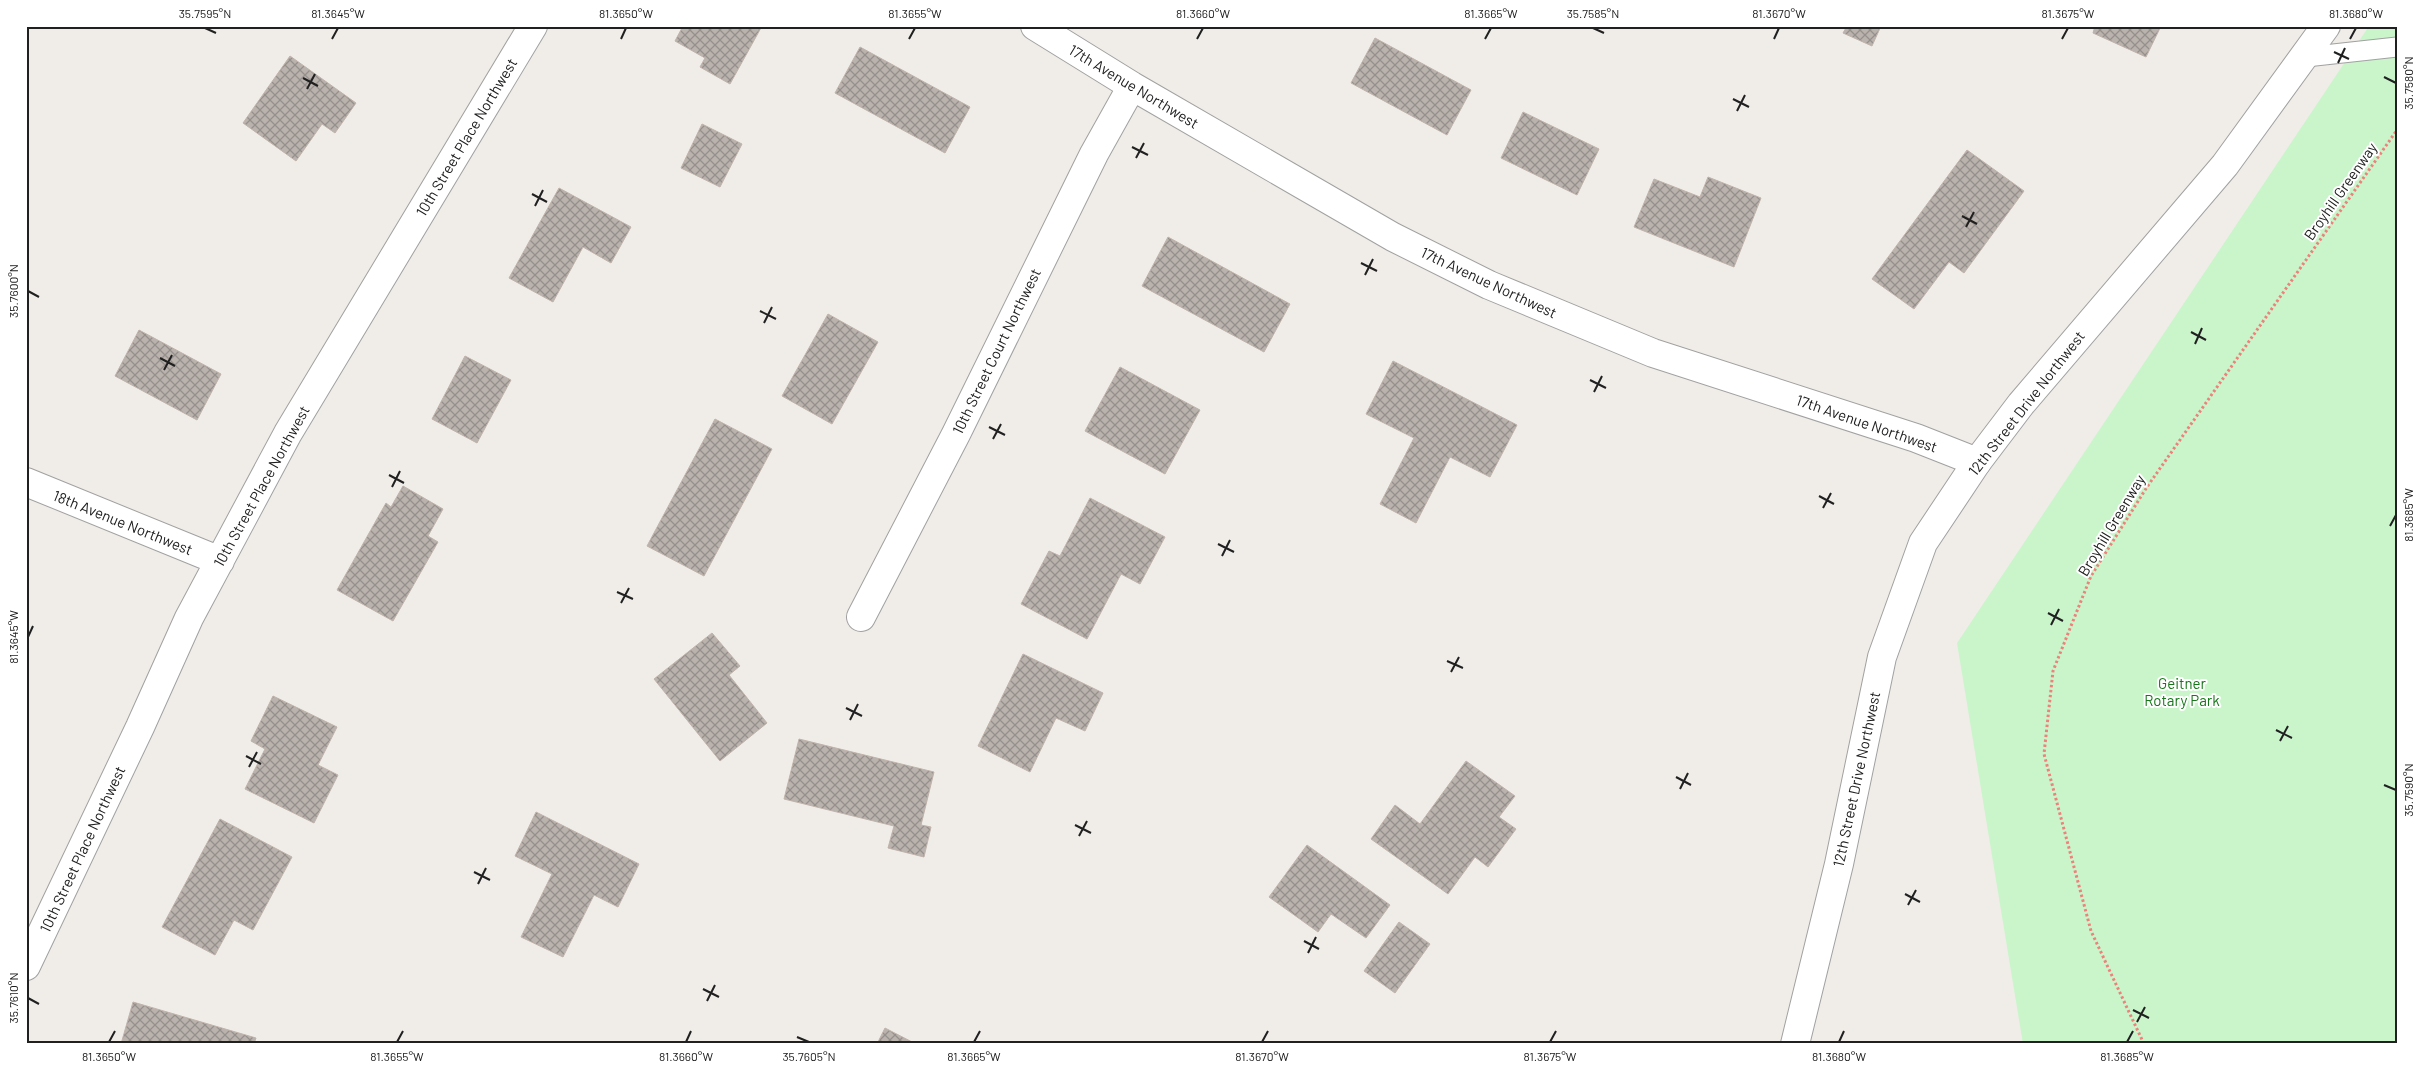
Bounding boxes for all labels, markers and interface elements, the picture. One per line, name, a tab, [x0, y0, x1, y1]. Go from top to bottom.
text: 35.7595°N	[179, 6, 231, 20]
text: 81.3645°W	[311, 6, 365, 20]
text: 81.3650°W	[599, 6, 653, 20]
text: 81.3655°W	[888, 6, 942, 20]
text: 81.3660°W	[1176, 6, 1230, 20]
text: 81.3665°W	[1464, 6, 1518, 20]
text: 35.7585°N	[1567, 6, 1619, 20]
text: 81.3670°W	[1752, 6, 1806, 20]
text: 81.3675°W	[2042, 6, 2095, 20]
text: 81.3680°W	[2329, 6, 2383, 20]
street label: 17th Avenue Northwest	[1066, 40, 1202, 132]
street label: 10th Street Place Northwest	[412, 55, 520, 219]
text: 35.7580°N	[2401, 56, 2415, 110]
street label: Broyhill Greenway	[2300, 139, 2380, 243]
street label: 17th Avenue Northwest	[1418, 243, 1560, 321]
text: 35.7600°N	[6, 264, 20, 318]
street label: 10th Street Court Northwest	[948, 265, 1044, 437]
street label: 12th Street Drive Northwest	[1964, 327, 2088, 479]
street label: 17th Avenue Northwest	[1794, 390, 1940, 456]
street label: 10th Street Place Northwest	[209, 402, 313, 570]
street label: Broyhill Greenway	[2074, 471, 2148, 579]
street label: 18th Avenue Northwest	[51, 486, 195, 558]
text: 81.3685°W	[2401, 488, 2415, 542]
text: 81.3645°W	[6, 610, 20, 664]
park label: Geitner Rotary Park	[2144, 674, 2220, 709]
street label: 12th Street Drive Northwest	[1829, 690, 1883, 868]
street label: 10th Street Place Northwest	[36, 763, 128, 935]
text: 35.7590°N	[2401, 763, 2415, 817]
text: 35.7610°N	[6, 973, 20, 1024]
text: 81.3650°W	[82, 1049, 136, 1063]
text: 81.3655°W	[370, 1049, 424, 1063]
text: 81.3660°W	[659, 1049, 713, 1063]
text: 35.7605°N	[782, 1049, 836, 1063]
text: 81.3665°W	[947, 1049, 1001, 1063]
text: 81.3670°W	[1235, 1049, 1289, 1063]
text: 81.3675°W	[1524, 1049, 1577, 1063]
text: 81.3680°W	[1812, 1049, 1866, 1063]
text: 81.3685°W	[2100, 1049, 2154, 1063]

